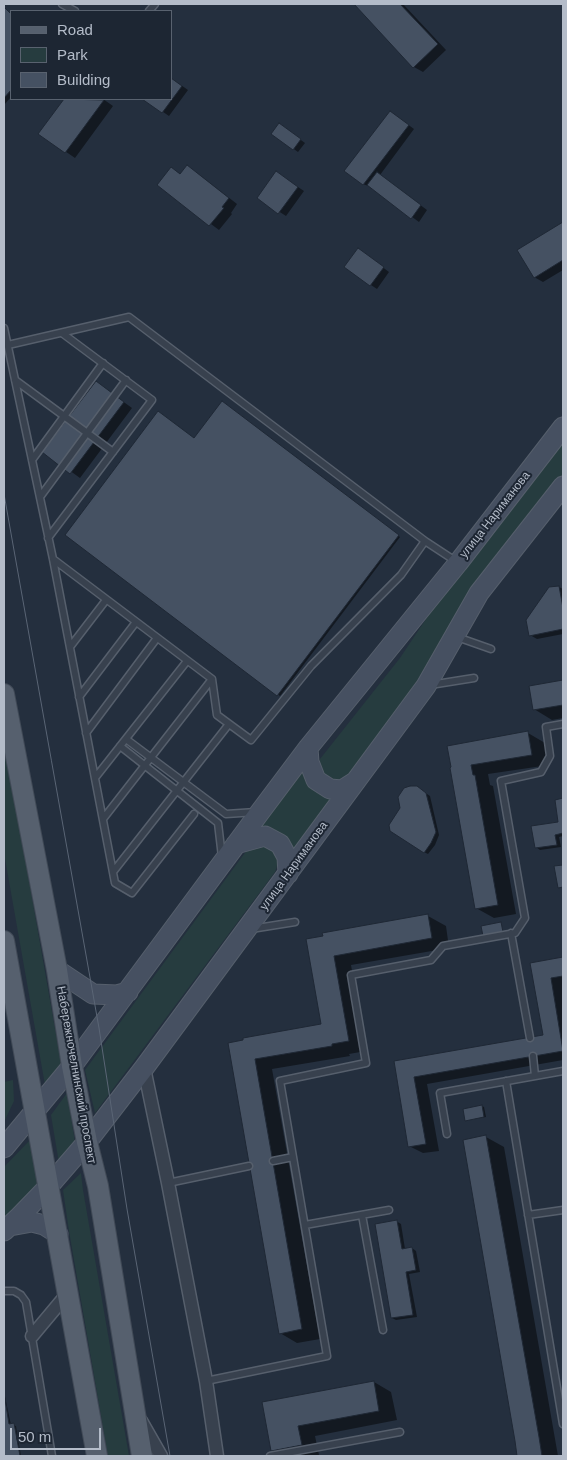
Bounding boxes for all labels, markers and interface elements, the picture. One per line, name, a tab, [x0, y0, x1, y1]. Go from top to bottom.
legend	[10, 10, 172, 100]
text: Road	[57, 21, 93, 38]
text: Park	[57, 46, 88, 63]
text: Building	[57, 71, 110, 88]
street label: улица Нариманова	[457, 469, 533, 561]
street label: улица Нариманова	[257, 819, 331, 913]
street label: Набережночелнинский проспект	[53, 985, 99, 1165]
scale bar	[12, 1418, 104, 1450]
text: 50 m	[18, 1428, 51, 1445]

